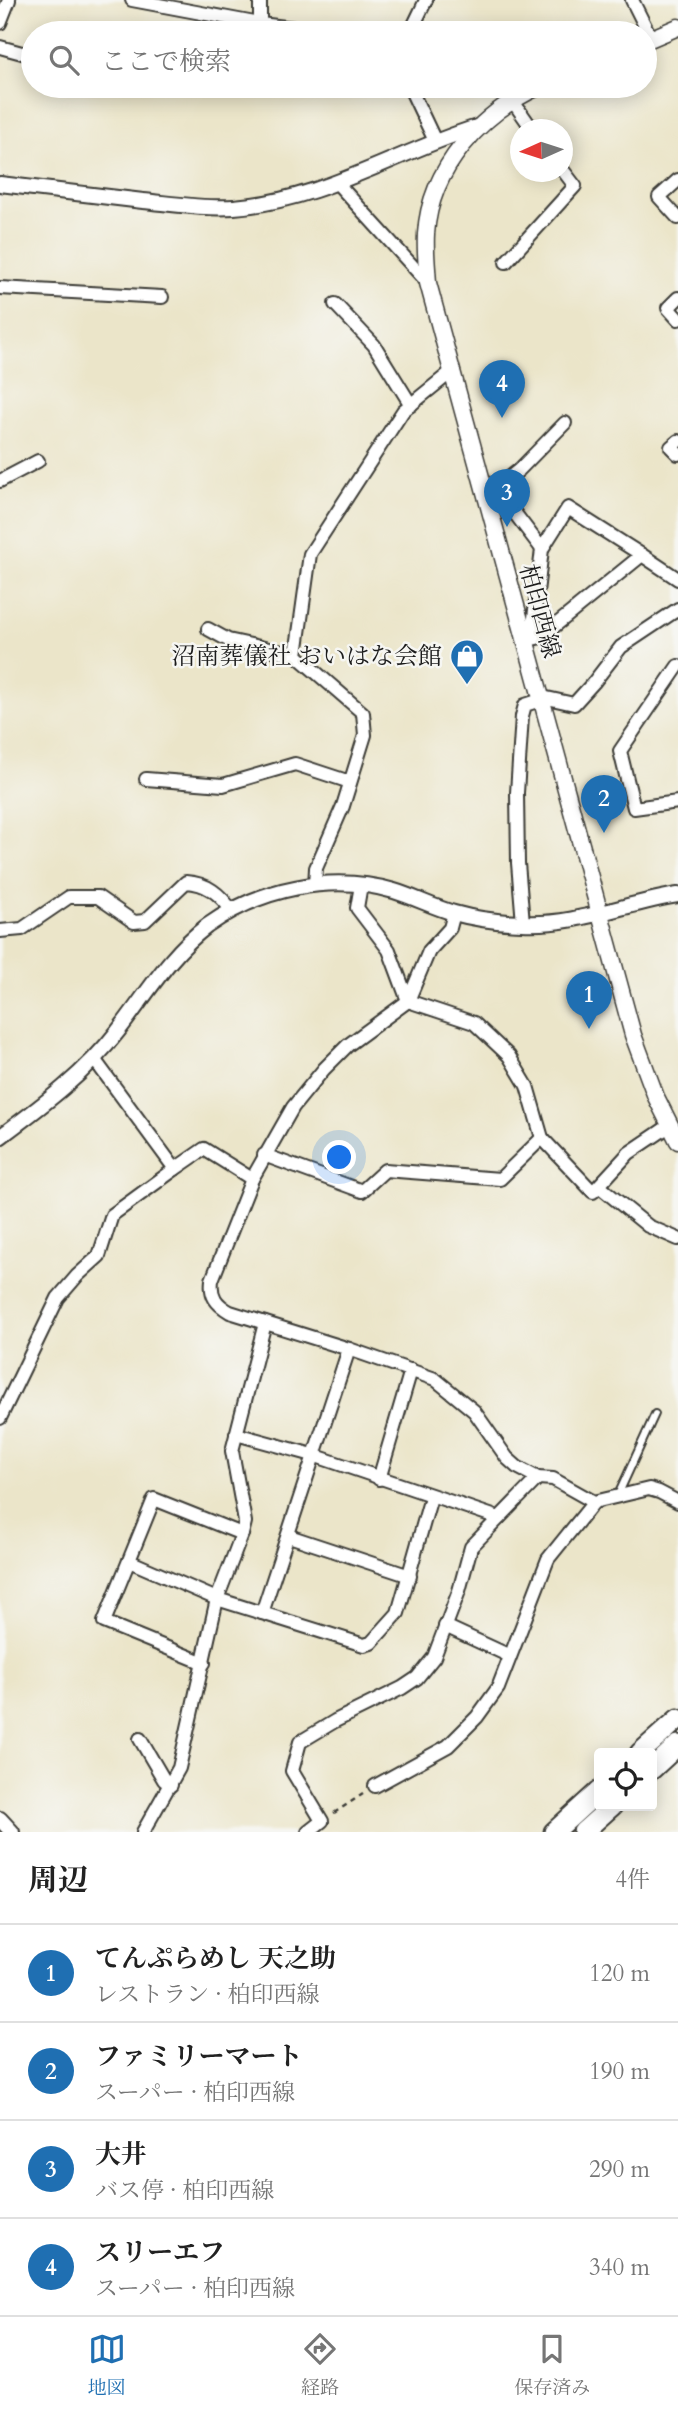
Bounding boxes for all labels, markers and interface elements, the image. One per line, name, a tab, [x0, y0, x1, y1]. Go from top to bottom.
search box	[21, 21, 657, 98]
icon: search	[45, 41, 83, 79]
text: ここで検索	[101, 44, 231, 79]
north arrow	[510, 119, 573, 182]
pin: 4	[479, 360, 525, 418]
pin: 3	[484, 469, 530, 527]
street label: 柏印西線	[511, 560, 568, 662]
shop icon: 沼南葬儀社 おいはな会館	[448, 637, 486, 686]
place label: 沼南葬儀社 おいはな会館	[172, 640, 442, 673]
pin: 2	[581, 775, 627, 833]
pin: 1	[566, 971, 612, 1029]
your location	[322, 1140, 356, 1174]
map controls	[594, 1748, 657, 1811]
button: locate	[594, 1748, 657, 1811]
text: 周辺	[28, 1860, 88, 1901]
text: 4件	[615, 1864, 650, 1895]
text: てんぷらめし 天之助	[95, 1941, 336, 1976]
text: 1	[45, 1958, 57, 1989]
text: 120 m	[589, 1958, 650, 1989]
text: レストラン · 柏印西線	[95, 1979, 320, 2010]
text: ファミリーマート	[95, 2039, 302, 2074]
text: 2	[45, 2056, 57, 2087]
text: 190 m	[589, 2056, 650, 2087]
text: スーパー · 柏印西線	[95, 2077, 295, 2108]
text: 大井	[95, 2137, 147, 2172]
text: 3	[45, 2154, 57, 2185]
text: 290 m	[589, 2154, 650, 2185]
text: バス停 · 柏印西線	[95, 2175, 274, 2206]
text: スリーエフ	[95, 2235, 225, 2270]
text: 4	[45, 2252, 57, 2283]
text: 340 m	[589, 2252, 650, 2283]
text: スーパー · 柏印西線	[95, 2273, 295, 2304]
tab: 地図	[88, 2330, 126, 2401]
tab: 経路	[301, 2330, 339, 2401]
tab: 保存済み	[514, 2330, 590, 2401]

